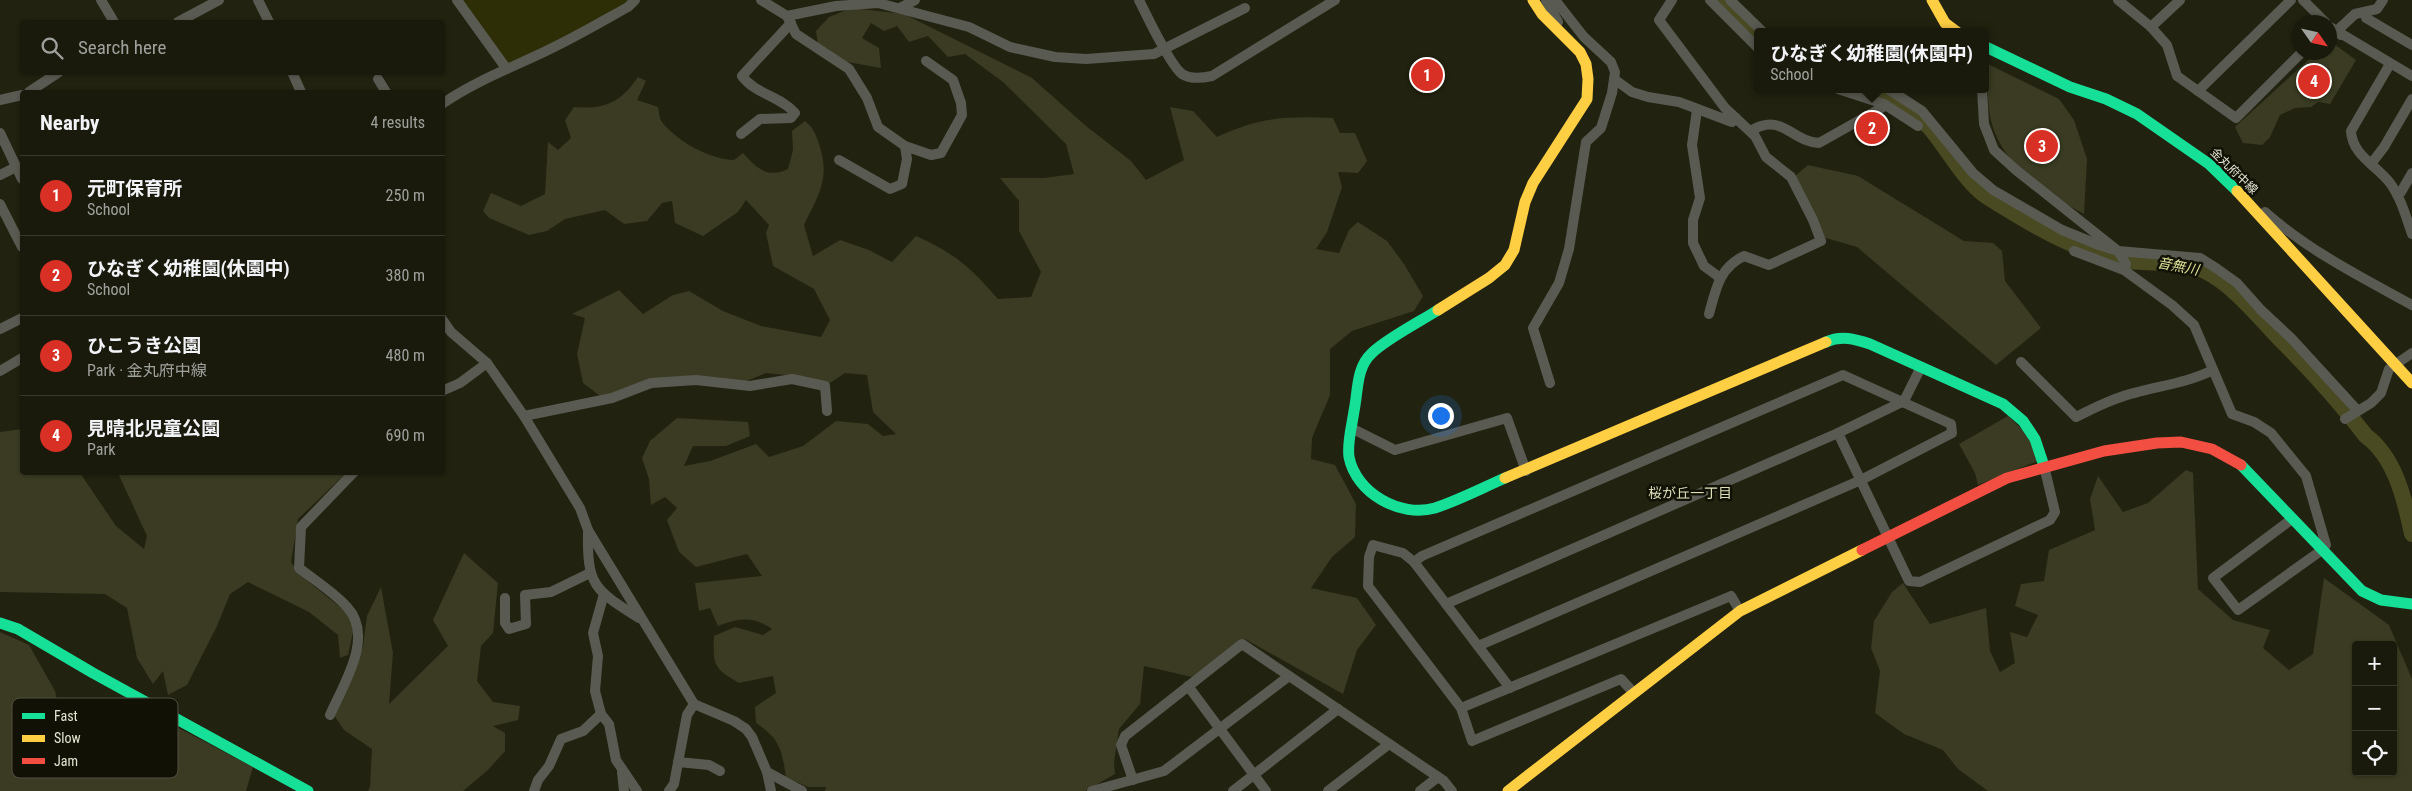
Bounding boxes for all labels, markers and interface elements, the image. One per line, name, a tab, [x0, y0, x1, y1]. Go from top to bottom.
north arrow	[2292, 15, 2337, 60]
search box	[20, 20, 445, 75]
popup	[1754, 28, 1989, 93]
icon: search	[38, 34, 66, 62]
text: Search here	[78, 36, 166, 59]
text: ひなぎく幼稚園(休園中)	[1770, 42, 1973, 65]
pin: 1	[1411, 56, 1443, 94]
pin: 4	[2298, 62, 2330, 100]
text: School	[1770, 65, 1813, 84]
pin: 2	[1856, 109, 1888, 147]
text: Nearby	[40, 111, 99, 135]
text: 4 results	[370, 113, 425, 132]
pin: 3	[2026, 127, 2058, 165]
street label: 金丸府中線	[2208, 145, 2260, 197]
text: 元町保育所	[87, 177, 182, 200]
text: 1	[52, 186, 60, 205]
text: 250 m	[386, 186, 425, 205]
text: School	[87, 200, 130, 219]
water label: 音無川	[2156, 254, 2202, 278]
text: ひなぎく幼稚園(休園中)	[87, 257, 290, 280]
text: 2	[52, 266, 60, 285]
text: 380 m	[386, 266, 425, 285]
text: School	[87, 280, 130, 299]
text: ひこうき公園	[87, 334, 201, 357]
text: 3	[52, 346, 60, 365]
text: 480 m	[386, 346, 425, 365]
text: Park · 金丸府中線	[87, 361, 207, 380]
your location	[1428, 403, 1454, 429]
text: 見晴北児童公園	[87, 417, 220, 440]
text: 4	[52, 426, 60, 445]
text: 690 m	[386, 426, 425, 445]
text: Park	[87, 440, 116, 459]
district label: 桜が丘一丁目	[1648, 485, 1732, 501]
map controls	[2352, 641, 2397, 776]
button: +	[2352, 641, 2397, 686]
button: −	[2352, 686, 2397, 731]
legend	[12, 698, 178, 778]
text: Fast	[54, 708, 78, 724]
text: Slow	[54, 730, 81, 746]
button: locate	[2352, 731, 2397, 776]
text: Jam	[54, 753, 78, 769]

